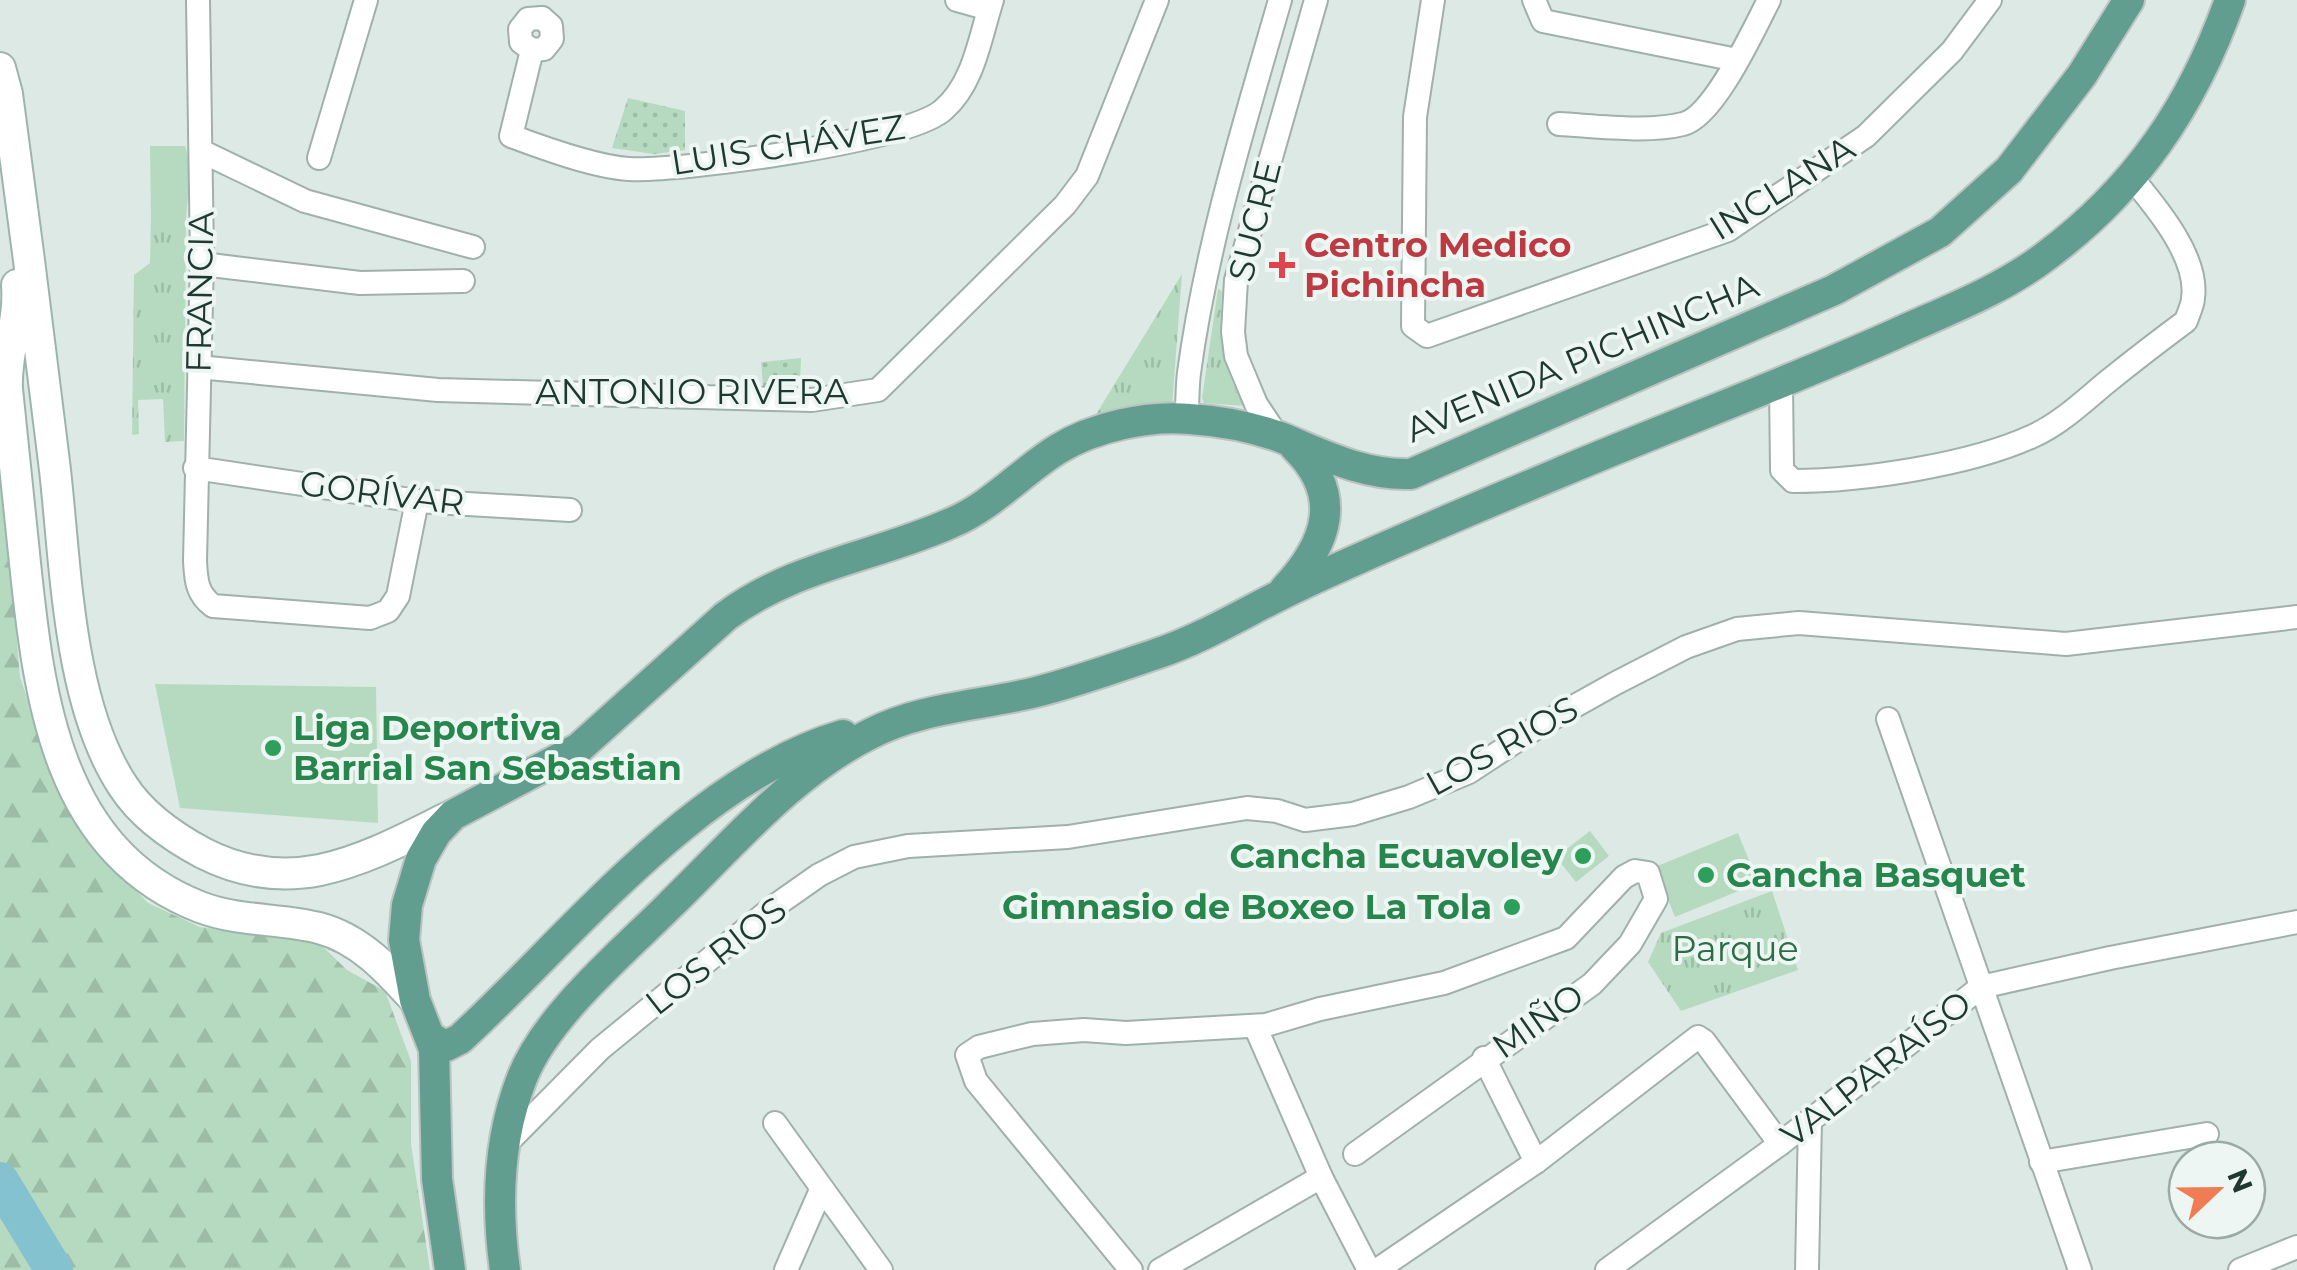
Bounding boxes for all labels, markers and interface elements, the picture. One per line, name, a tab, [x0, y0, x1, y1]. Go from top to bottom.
street label: LUIS CHÁVEZ	[668, 105, 908, 184]
street label: INCLANA	[1701, 126, 1863, 249]
street label: SUCRE	[1219, 156, 1290, 286]
street label: FRANCIA	[177, 210, 222, 373]
place label: Centro Medico Pichincha	[1304, 223, 1571, 306]
marker: Centro Medico Pichincha	[1269, 252, 1295, 278]
street label: AVENIDA PICHINCHA	[1399, 263, 1765, 451]
street label: ANTONIO RIVERA	[535, 370, 850, 413]
street label: GORÍVAR	[297, 461, 467, 524]
street label: LOS RIOS	[1418, 686, 1585, 805]
place label: Liga Deportiva Barrial San Sebastian	[293, 706, 682, 789]
marker: Liga Deportiva Barrial San Sebastian	[262, 737, 284, 759]
place label: Cancha Ecuavoley	[1229, 834, 1564, 877]
marker: Cancha Ecuavoley	[1572, 845, 1594, 867]
place label: Cancha Basquet	[1726, 853, 2026, 896]
marker: Cancha Basquet	[1695, 864, 1717, 886]
place label: Gimnasio de Boxeo La Tola	[1002, 885, 1492, 928]
street label: LOS RIOS	[637, 887, 795, 1024]
marker: Gimnasio de Boxeo La Tola	[1501, 896, 1523, 918]
park label: Parque	[1671, 927, 1799, 970]
street label: MIÑO	[1484, 974, 1592, 1067]
street label: VALPARAÍSO	[1772, 981, 1979, 1156]
north arrow	[2167, 1140, 2267, 1240]
text: N	[2220, 1164, 2260, 1197]

